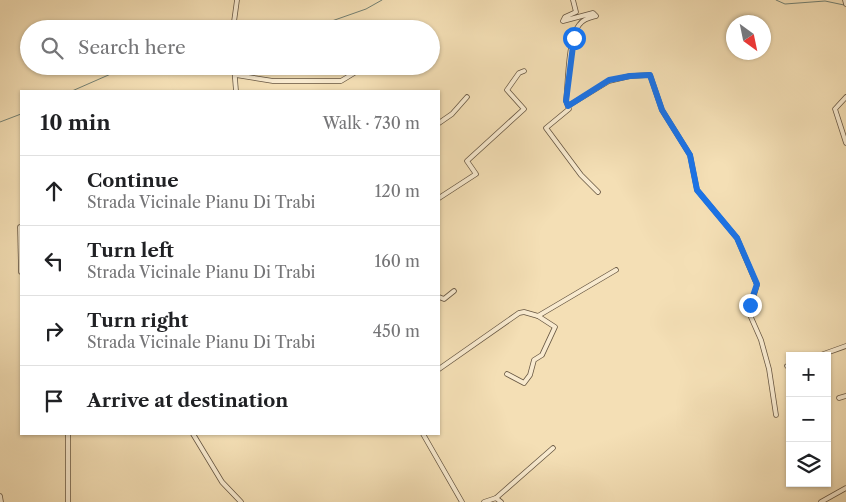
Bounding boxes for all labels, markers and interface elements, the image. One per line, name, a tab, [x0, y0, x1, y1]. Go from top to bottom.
north arrow	[726, 15, 771, 60]
search box	[20, 20, 440, 75]
route start	[563, 27, 586, 50]
icon: search	[38, 34, 66, 62]
text: Search here	[78, 36, 186, 59]
text: 10 min	[40, 110, 111, 135]
text: Walk · 730 m	[323, 113, 420, 133]
text: Continue	[87, 169, 179, 192]
icon: ahead	[40, 177, 68, 205]
text: 120 m	[375, 181, 420, 201]
text: Strada Vicinale Pianu Di Trabi	[87, 192, 315, 212]
text: Turn left	[87, 239, 174, 262]
icon: left	[40, 247, 68, 275]
text: 160 m	[375, 251, 420, 271]
text: Strada Vicinale Pianu Di Trabi	[87, 262, 315, 282]
route end	[739, 294, 762, 317]
text: Turn right	[87, 309, 188, 332]
icon: right	[40, 317, 68, 345]
text: 450 m	[373, 321, 420, 341]
text: Strada Vicinale Pianu Di Trabi	[87, 332, 315, 352]
map controls	[786, 352, 831, 487]
button: +	[786, 352, 831, 397]
icon: arrive	[40, 387, 68, 415]
text: Arrive at destination	[87, 389, 288, 412]
button: −	[786, 397, 831, 442]
button: layers	[786, 442, 831, 487]

